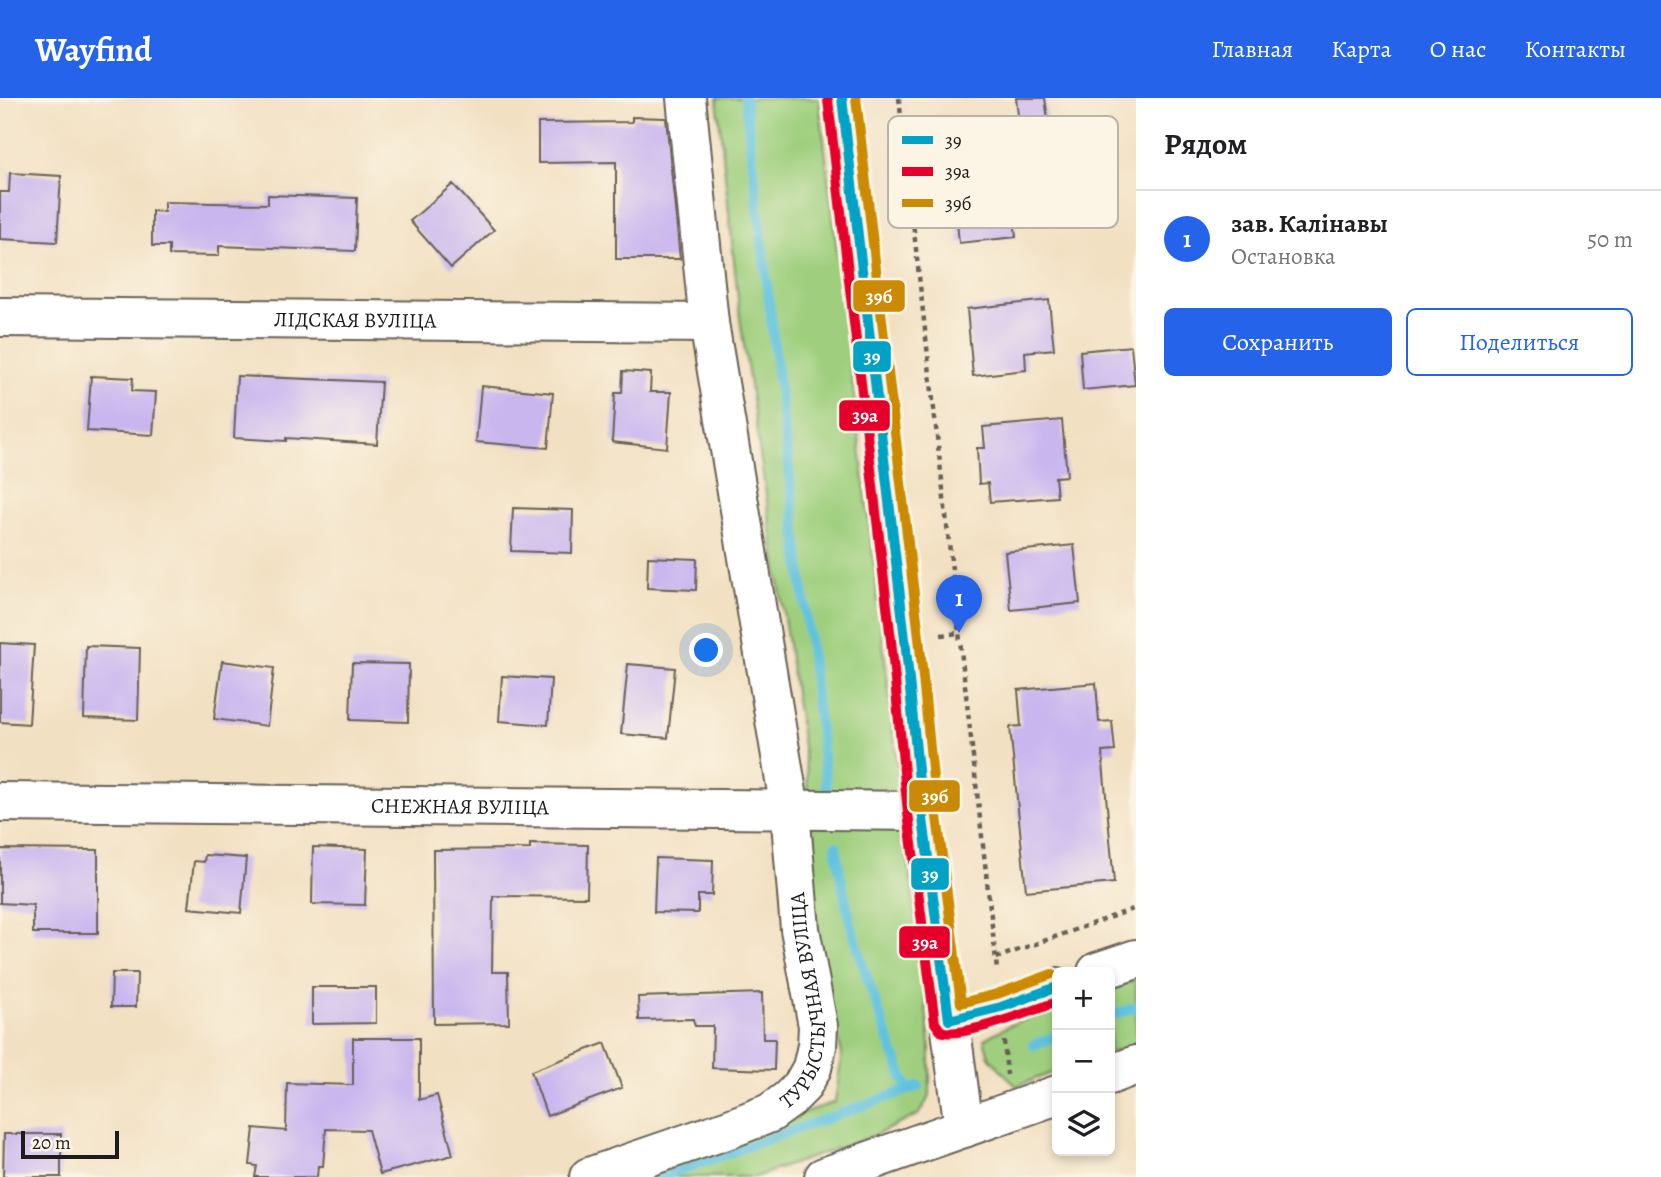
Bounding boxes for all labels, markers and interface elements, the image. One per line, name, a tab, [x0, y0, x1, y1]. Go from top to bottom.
text: Wayfind	[35, 27, 152, 72]
text: Главная	[1212, 33, 1293, 65]
text: Карта	[1331, 33, 1392, 65]
text: О нас	[1430, 33, 1486, 65]
text: Контакты	[1524, 33, 1626, 65]
legend	[888, 116, 1118, 228]
text: Рядом	[1164, 124, 1247, 164]
text: 39	[945, 128, 962, 154]
text: 39а	[945, 159, 971, 185]
text: 39б	[945, 191, 972, 217]
text: зав. Калінавы	[1231, 206, 1388, 241]
text: 1	[1183, 224, 1191, 255]
text: 50 m	[1587, 224, 1633, 255]
text: Остановка	[1231, 241, 1336, 272]
line badge: 39б	[852, 279, 906, 313]
text: 39б	[866, 284, 893, 310]
street label: ЛІДСКАЯ ВУЛІЦА	[274, 305, 437, 335]
button: Сохранить	[1164, 308, 1392, 376]
button: Поделиться	[1406, 308, 1633, 376]
line badge: 39	[852, 340, 892, 373]
text: 39	[864, 344, 881, 370]
line badge: 39а	[838, 399, 891, 432]
text: 39а	[852, 403, 879, 429]
pin: 1	[936, 575, 982, 633]
your location	[689, 633, 723, 667]
line badge: 39б	[908, 779, 961, 813]
text: 39б	[922, 784, 949, 810]
street label: СНЕЖНАЯ ВУЛІЦА	[371, 792, 550, 821]
line badge: 39	[910, 857, 950, 891]
text: 39	[922, 862, 939, 888]
street label: ТУРЫСТЫЧНАЯ ВУЛІЦА	[774, 891, 832, 1115]
line badge: 39а	[898, 925, 951, 959]
text: 39а	[912, 930, 939, 956]
map controls	[1052, 967, 1115, 1156]
button: +	[1052, 967, 1115, 1030]
button: −	[1052, 1030, 1115, 1093]
button: layers	[1052, 1093, 1115, 1156]
scale bar	[21, 1128, 119, 1160]
text: 20 m	[32, 1130, 71, 1156]

